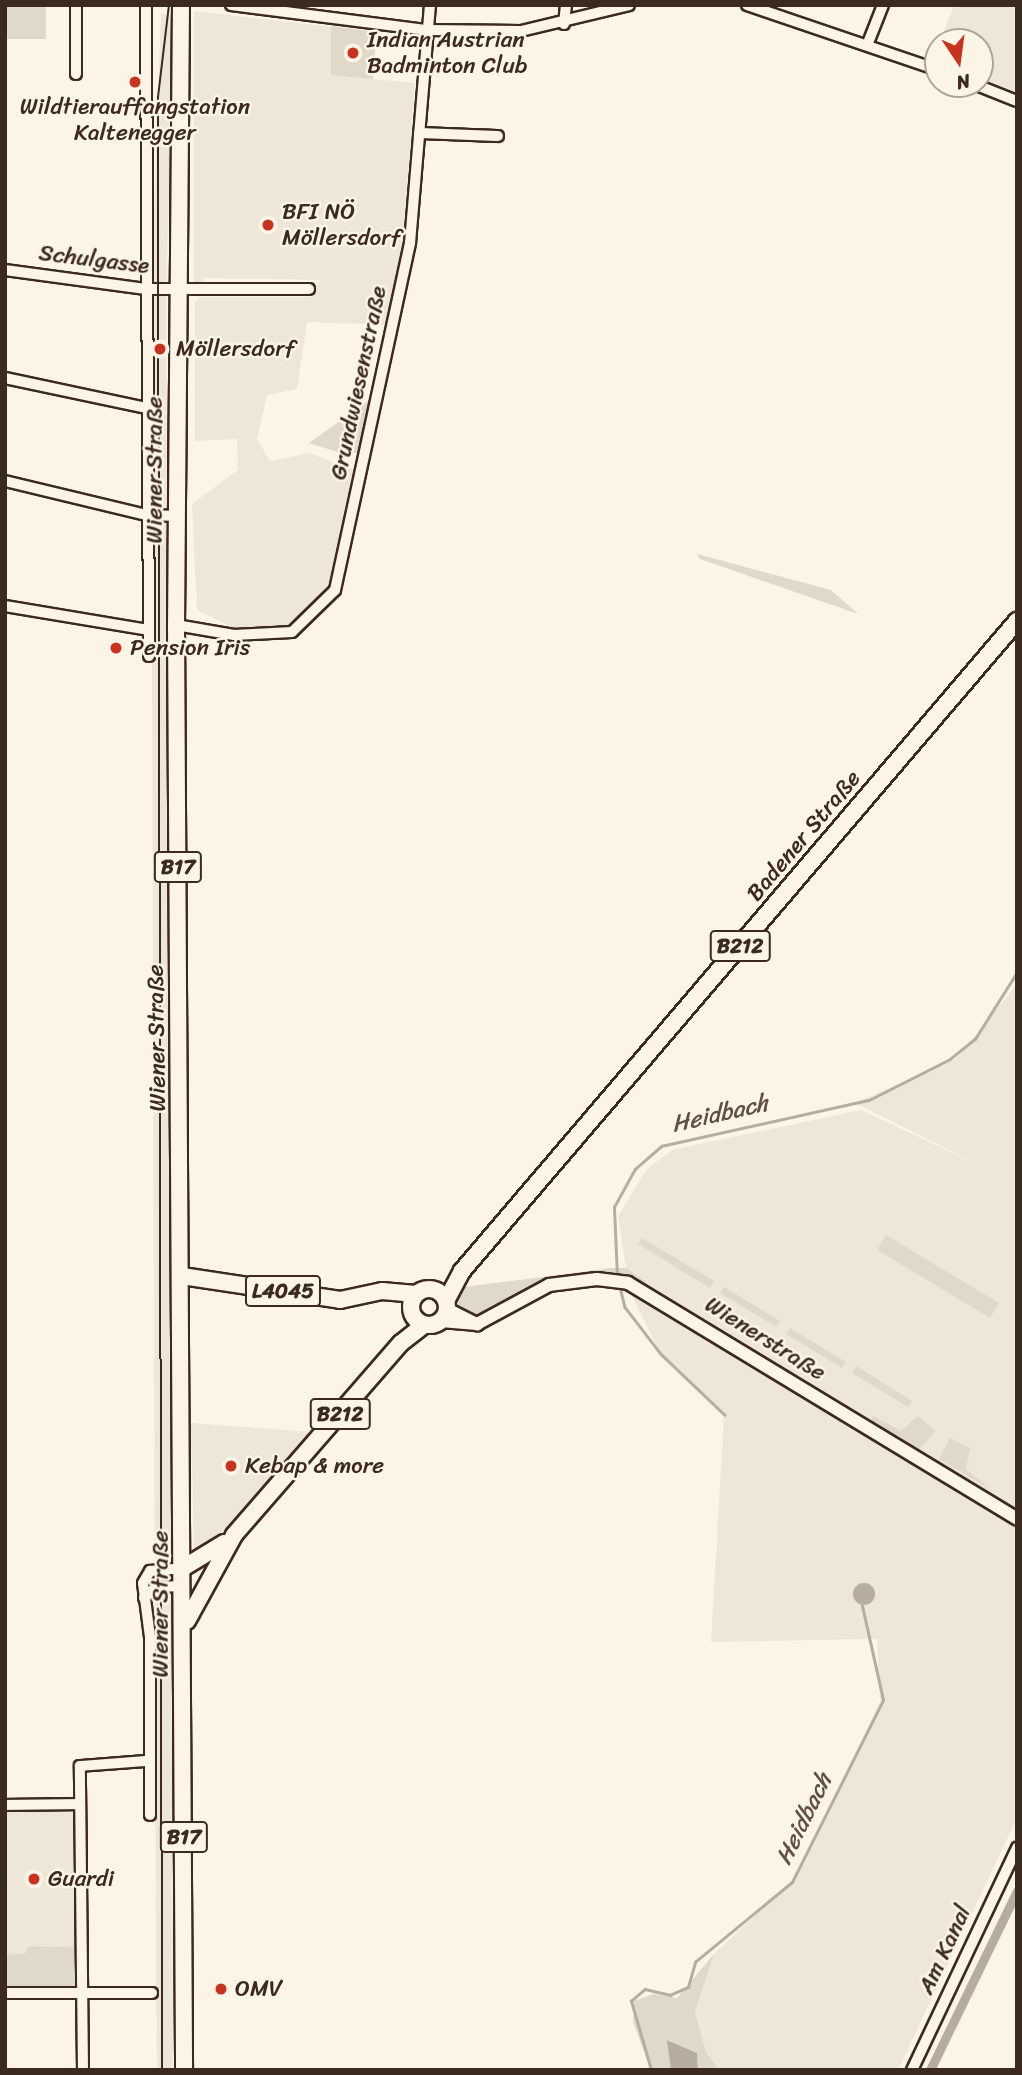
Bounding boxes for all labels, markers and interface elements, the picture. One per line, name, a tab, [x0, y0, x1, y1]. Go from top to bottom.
place label: Indian Austrian Badminton Club	[367, 26, 527, 80]
north arrow	[924, 28, 994, 98]
marker: Indian Austrian Badminton Club	[345, 45, 361, 61]
text: N	[953, 64, 974, 100]
marker: Wildtierauffangstation Kaltenegger	[127, 74, 143, 90]
place label: Wildtierauffangstation Kaltenegger	[20, 93, 250, 147]
place label: BFI NÖ Möllersdorf	[282, 198, 401, 252]
marker: BFI NÖ Möllersdorf	[260, 217, 276, 233]
street label: Schulgasse	[37, 240, 151, 280]
street label: Grundwiesenstraße	[325, 284, 393, 482]
place label: Möllersdorf	[176, 335, 295, 363]
marker: Möllersdorf	[150, 339, 170, 359]
street label: Wiener Straße	[141, 396, 169, 544]
place label: Pension Iris	[130, 634, 250, 662]
marker: Pension Iris	[108, 640, 124, 656]
street label: Badener Straße	[741, 765, 867, 907]
road number: B17	[154, 850, 202, 884]
road number: B212	[708, 928, 772, 964]
street label: Wiener Straße	[142, 964, 172, 1112]
water label: Heidbach	[669, 1089, 771, 1139]
road number: L4045	[244, 1274, 322, 1308]
street label: Wienerstraße	[700, 1291, 830, 1387]
road number: B212	[308, 1396, 372, 1432]
place label: Kebap & more	[245, 1452, 384, 1480]
marker: Kebap & more	[223, 1458, 239, 1474]
street label: Wiener Straße	[147, 1530, 175, 1678]
water label: Heidbach	[770, 1769, 838, 1869]
road number: B17	[160, 1820, 208, 1854]
place label: Guardi	[48, 1865, 114, 1893]
marker: Guardi	[26, 1871, 42, 1887]
street label: Am Kanal	[912, 1901, 978, 1999]
place label: OMV	[235, 1975, 282, 2003]
marker: OMV	[213, 1981, 229, 1997]

